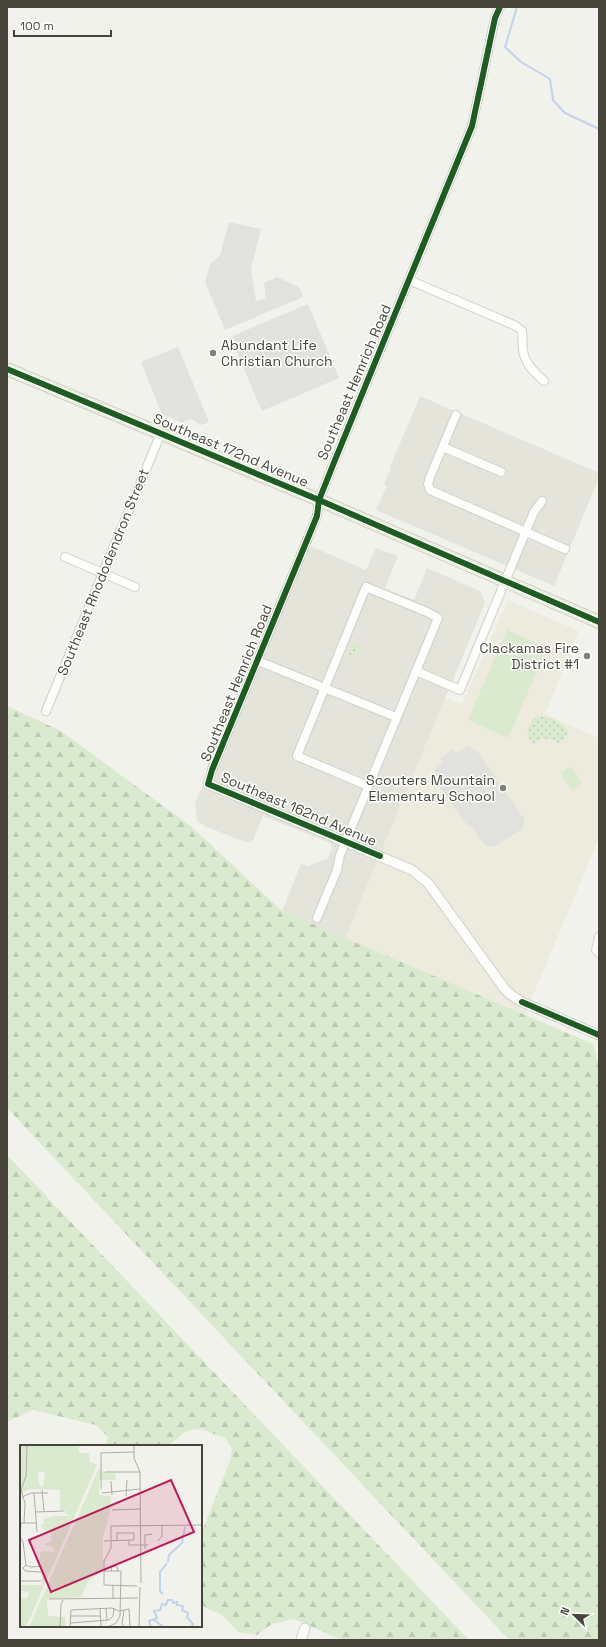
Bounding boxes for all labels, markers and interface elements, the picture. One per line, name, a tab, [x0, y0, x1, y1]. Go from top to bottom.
scale bar	[14, 12, 111, 38]
text: 100 m	[20, 18, 54, 34]
street label: Southeast Hemrich Road	[313, 301, 395, 463]
place label: Abundant Life Christian Church	[221, 336, 333, 370]
marker: Abundant Life Christian Church	[208, 348, 218, 358]
street label: Southeast 172nd Avenue	[151, 409, 311, 491]
street label: Southeast Rhododendron Street	[53, 466, 153, 678]
street label: Southeast Hemrich Road	[196, 602, 276, 764]
place label: Clackamas Fire District #1	[480, 639, 579, 673]
marker: Clackamas Fire District #1	[582, 651, 592, 661]
street label: Southeast 162nd Avenue	[218, 768, 380, 850]
place label: Scouters Mountain Elementary School	[366, 771, 495, 805]
marker: Scouters Mountain Elementary School	[498, 783, 508, 793]
inset map	[20, 1445, 202, 1627]
north arrow	[554, 1595, 594, 1635]
text: N	[557, 1605, 573, 1617]

